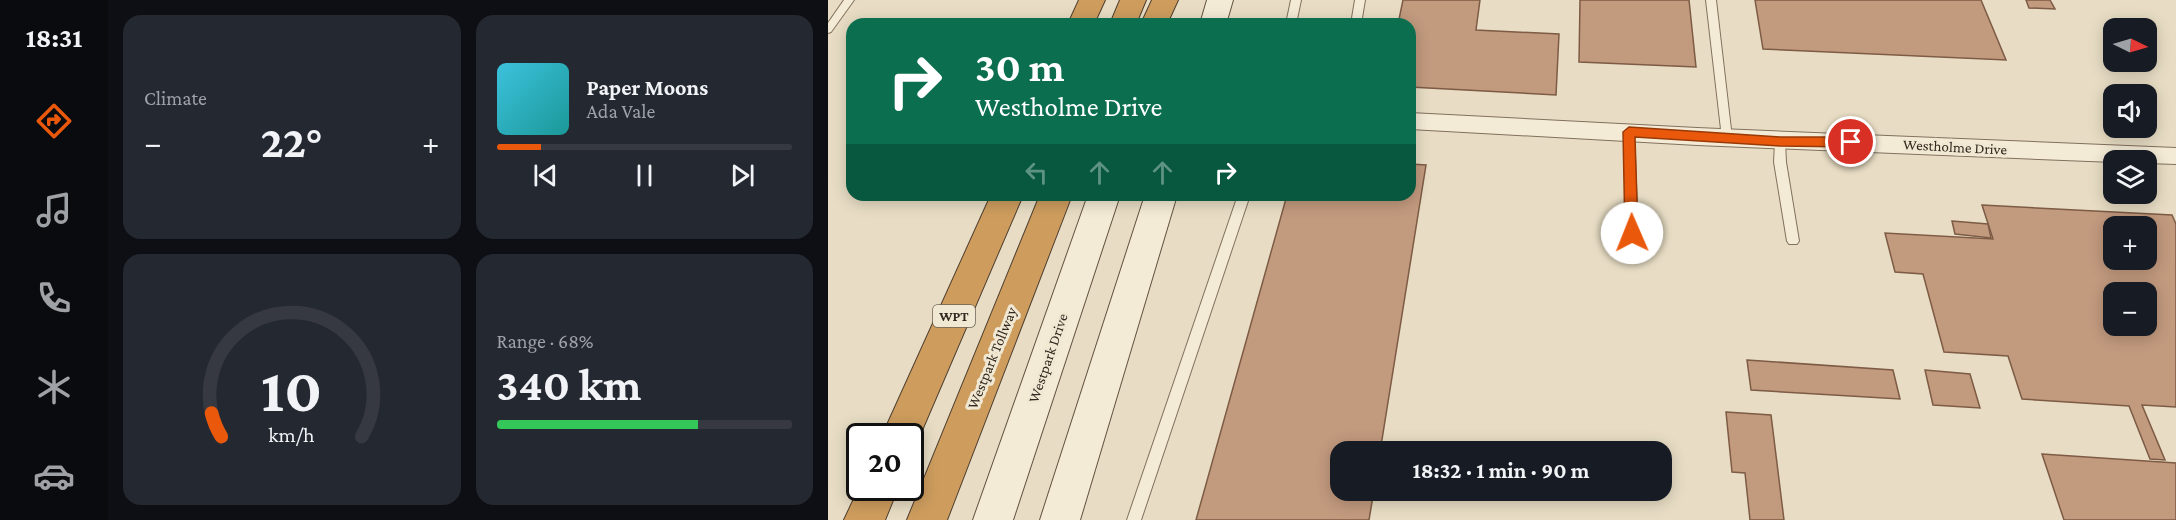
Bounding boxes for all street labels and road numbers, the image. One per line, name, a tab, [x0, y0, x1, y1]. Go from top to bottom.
street label: Westholme Drive	[1903, 136, 2008, 158]
road number: WPT	[933, 305, 975, 327]
street label: Westpark Tollway	[964, 305, 1021, 412]
street label: Westpark Drive	[1025, 311, 1072, 405]

